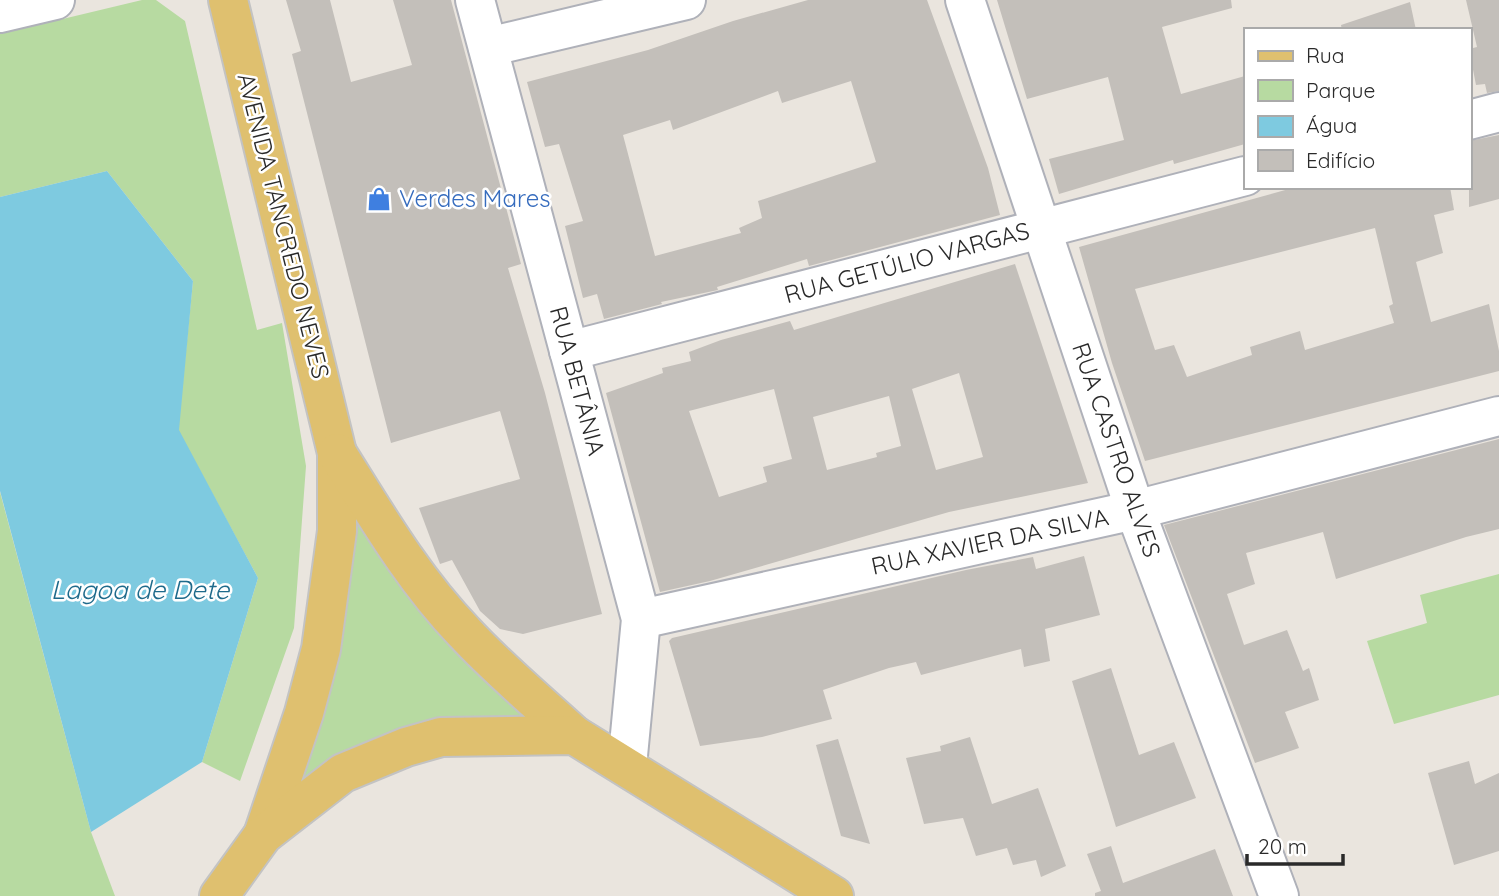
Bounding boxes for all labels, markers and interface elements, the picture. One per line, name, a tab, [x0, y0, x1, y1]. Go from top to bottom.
legend	[1244, 28, 1471, 189]
text: Rua	[1306, 42, 1345, 68]
street label: AVENIDA TANCREDO NEVES	[231, 70, 336, 382]
text: Parque	[1306, 77, 1375, 103]
text: Água	[1306, 112, 1357, 138]
text: Edifício	[1306, 147, 1375, 173]
place label: Verdes Mares	[399, 183, 551, 213]
shop icon: Verdes Mares	[365, 185, 393, 213]
street label: RUA GETÚLIO VARGAS	[781, 215, 1033, 309]
street label: RUA BETÂNIA	[544, 303, 612, 459]
street label: RUA CASTRO ALVES	[1066, 338, 1168, 561]
street label: RUA XAVIER DA SILVA	[868, 501, 1111, 581]
water label: Lagoa de Dete	[51, 573, 230, 606]
scale bar	[1247, 822, 1343, 866]
text: 20 m	[1258, 833, 1307, 859]

